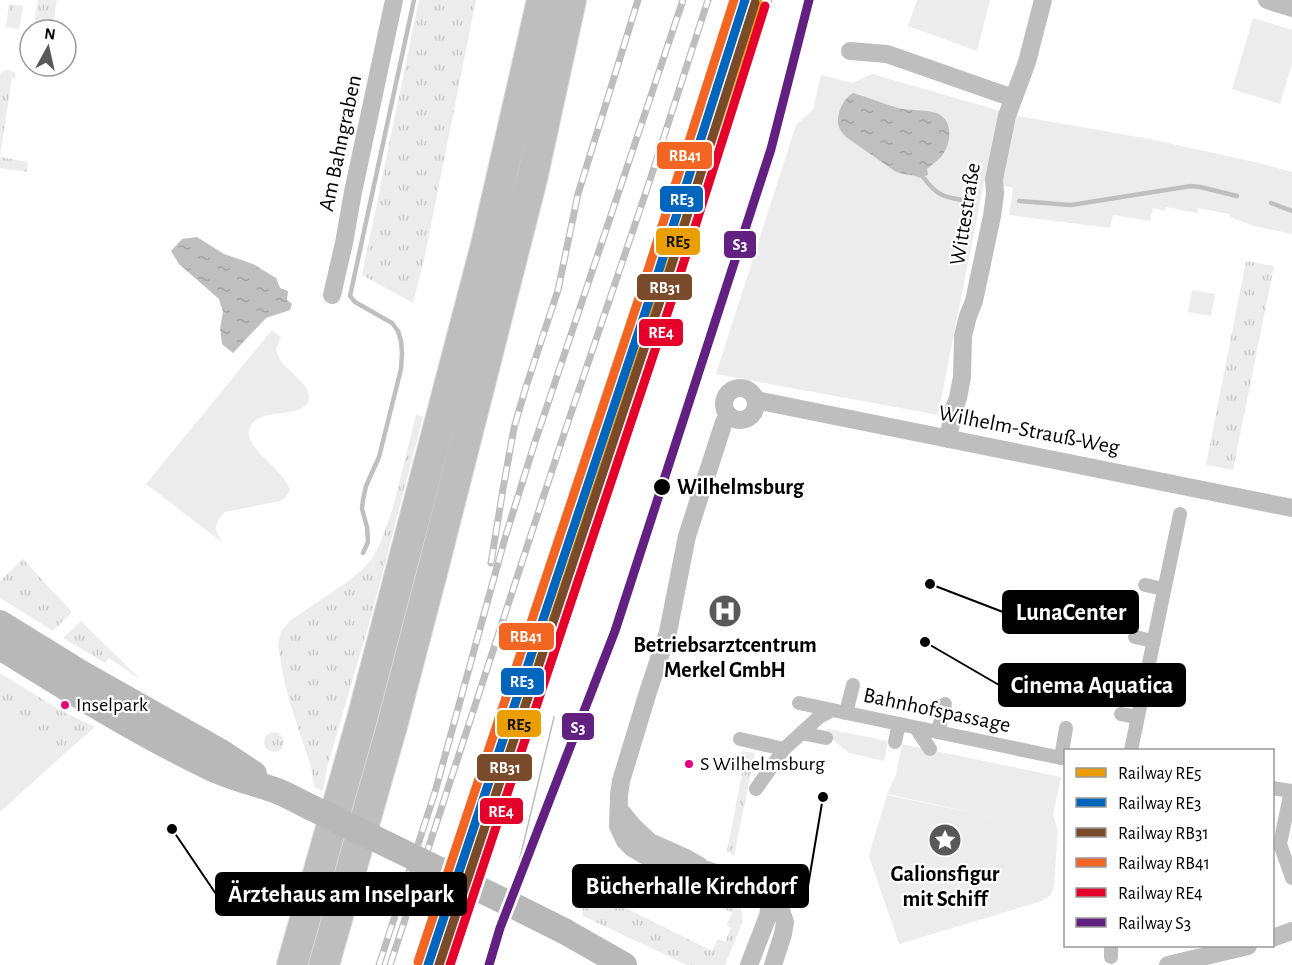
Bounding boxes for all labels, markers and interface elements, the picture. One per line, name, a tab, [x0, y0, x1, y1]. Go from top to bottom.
north arrow	[18, 18, 78, 78]
text: N	[43, 25, 57, 43]
street label: Am Bahngraben	[315, 73, 365, 213]
line badge: RB41	[656, 141, 713, 170]
text: RB41	[669, 148, 701, 164]
street label: Wittestraße	[946, 161, 984, 267]
line badge: RE3	[659, 185, 704, 213]
text: RE3	[670, 192, 694, 208]
line badge: RE5	[655, 227, 701, 256]
line badge: S3	[723, 230, 757, 259]
text: RE5	[666, 234, 690, 250]
text: S3	[733, 237, 748, 253]
line badge: RB31	[636, 273, 693, 301]
text: RB31	[649, 280, 681, 296]
line badge: RE4	[638, 318, 684, 347]
text: RE4	[648, 325, 674, 341]
street label: Wilhelm-Strauß-Weg	[937, 402, 1122, 458]
place label: Wilhelmsburg	[677, 476, 805, 498]
marker: Wilhelmsburg	[652, 477, 672, 497]
callout: LunaCenter	[1003, 591, 1138, 633]
hospital icon: Betriebsarztcentrum Merkel GmbH	[707, 593, 743, 629]
text: LunaCenter	[1016, 601, 1127, 625]
line badge: RB41	[498, 622, 555, 651]
text: RB41	[510, 629, 542, 645]
place label: Betriebsarztcentrum Merkel GmbH	[633, 634, 817, 681]
callout: Cinema Aquatica	[999, 664, 1185, 706]
line badge: RE3	[500, 667, 545, 696]
text: RE3	[510, 674, 534, 690]
text: Cinema Aquatica	[1011, 674, 1173, 698]
street label: Bahnhofspassage	[861, 684, 1013, 736]
place label: Inselpark	[76, 695, 148, 715]
marker: Inselpark	[59, 699, 71, 711]
line badge: RE5	[496, 709, 542, 738]
line badge: S3	[561, 712, 595, 741]
text: RE5	[507, 717, 531, 733]
text: S3	[571, 720, 586, 736]
legend	[1064, 749, 1274, 947]
line badge: RB31	[476, 753, 533, 782]
place label: S Wilhelmsburg	[700, 754, 825, 774]
marker: S Wilhelmsburg	[683, 758, 695, 770]
text: RB31	[489, 760, 521, 776]
text: Railway RE5	[1118, 765, 1202, 783]
text: Railway RE3	[1118, 795, 1201, 813]
line badge: RE4	[479, 797, 524, 825]
text: RE4	[488, 804, 514, 820]
place icon: Galionsfigur mit Schiff	[927, 822, 963, 858]
text: Railway RB31	[1118, 825, 1209, 843]
text: Railway RB41	[1118, 855, 1210, 873]
place label: Galionsfigur mit Schiff	[890, 863, 1000, 910]
callout: Bücherhalle Kirchdorf	[573, 865, 808, 907]
callout: Ärztehaus am Inselpark	[216, 873, 466, 915]
text: Bücherhalle Kirchdorf	[586, 875, 799, 899]
text: Ärztehaus am Inselpark	[228, 880, 454, 907]
text: Railway RE4	[1118, 885, 1203, 903]
text: Railway S3	[1118, 915, 1191, 933]

